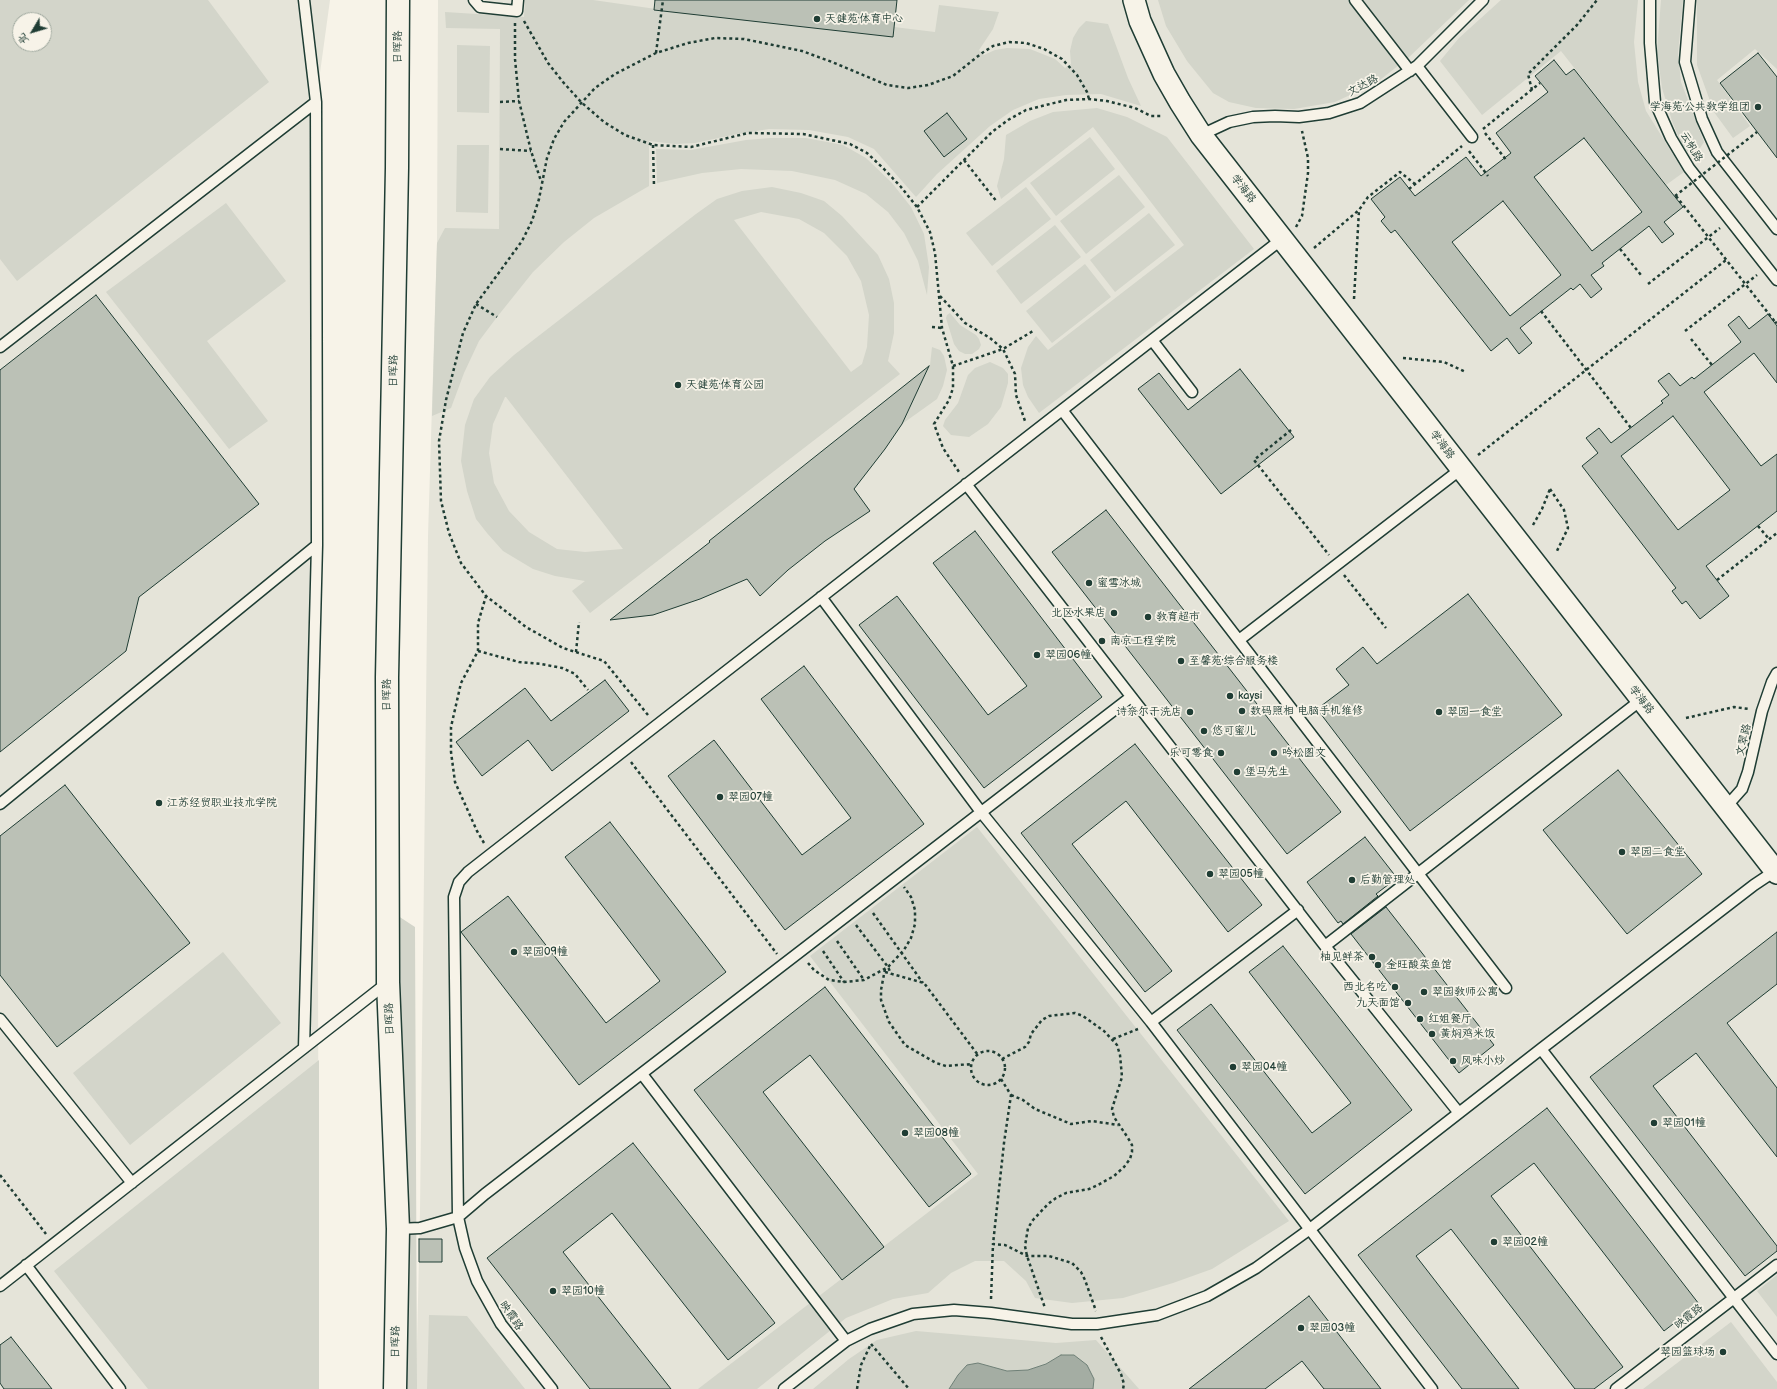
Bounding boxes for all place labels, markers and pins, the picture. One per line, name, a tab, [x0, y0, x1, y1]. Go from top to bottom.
place label: 天健苑·体育中心	[825, 12, 903, 26]
marker: 天健苑·体育中心	[812, 14, 822, 24]
place label: 学海苑·公共教学组团	[1650, 100, 1750, 114]
marker: 学海苑·公共教学组团	[1753, 102, 1763, 112]
place label: 天健苑·体育公园	[686, 378, 764, 392]
marker: 天健苑·体育公园	[673, 380, 683, 390]
place label: 蜜雪冰城	[1097, 576, 1141, 590]
marker: 蜜雪冰城	[1084, 578, 1094, 588]
place label: 北区水果店	[1051, 606, 1106, 620]
marker: 北区水果店	[1109, 608, 1119, 618]
place label: 教育超市	[1156, 610, 1200, 624]
marker: 教育超市	[1143, 612, 1153, 622]
place label: 南京工程学院	[1110, 634, 1176, 648]
marker: 南京工程学院	[1097, 636, 1107, 646]
place label: 翠园06幢	[1045, 648, 1091, 662]
marker: 翠园06幢	[1032, 650, 1042, 660]
place label: 至馨苑·综合服务楼	[1189, 654, 1278, 668]
marker: 至馨苑·综合服务楼	[1176, 656, 1186, 666]
place label: kaysi	[1238, 689, 1262, 703]
marker: kaysi	[1225, 691, 1235, 701]
place label: 数码照相 电脑手机维修	[1250, 704, 1363, 718]
place label: 诗奈尔干洗店	[1116, 705, 1182, 719]
place label: 翠园一食堂	[1447, 705, 1502, 719]
marker: 数码照相 电脑手机维修	[1237, 706, 1247, 716]
marker: 诗奈尔干洗店	[1185, 707, 1195, 717]
marker: 翠园一食堂	[1434, 707, 1444, 717]
place label: 悠可蜜儿	[1212, 724, 1256, 738]
marker: 悠可蜜儿	[1199, 726, 1209, 736]
place label: 乐可零食	[1169, 746, 1213, 760]
place label: 吟松图文	[1282, 746, 1326, 760]
marker: 乐可零食	[1216, 748, 1226, 758]
marker: 吟松图文	[1269, 748, 1279, 758]
place label: 堡马先生	[1245, 765, 1289, 779]
marker: 堡马先生	[1232, 767, 1242, 777]
place label: 翠园07幢	[728, 790, 773, 804]
marker: 翠园07幢	[715, 792, 725, 802]
place label: 江苏经贸职业技术学院	[167, 796, 277, 810]
marker: 江苏经贸职业技术学院	[154, 798, 164, 808]
place label: 翠园二食堂	[1630, 845, 1685, 859]
marker: 翠园二食堂	[1617, 847, 1627, 857]
place label: 翠园05幢	[1218, 867, 1264, 881]
marker: 翠园05幢	[1205, 869, 1215, 879]
place label: 后勤管理处	[1360, 873, 1415, 887]
marker: 后勤管理处	[1347, 875, 1357, 885]
place label: 翠园09幢	[522, 945, 568, 959]
marker: 翠园09幢	[509, 947, 519, 957]
place label: 柚见鲜茶	[1320, 950, 1364, 964]
marker: 柚见鲜茶	[1367, 952, 1377, 962]
place label: 金旺酸菜鱼馆	[1386, 958, 1452, 972]
marker: 金旺酸菜鱼馆	[1373, 960, 1383, 970]
place label: 西北名吃	[1343, 980, 1387, 994]
marker: 西北名吃	[1390, 982, 1400, 992]
place label: 翠园教师公寓	[1432, 985, 1498, 999]
marker: 翠园教师公寓	[1419, 987, 1429, 997]
place label: 九天面馆	[1356, 996, 1400, 1010]
marker: 九天面馆	[1403, 998, 1413, 1008]
place label: 红姐餐厅	[1428, 1012, 1472, 1026]
marker: 红姐餐厅	[1415, 1014, 1425, 1024]
place label: 黄焖鸡米饭	[1440, 1027, 1495, 1041]
marker: 黄焖鸡米饭	[1427, 1029, 1437, 1039]
place label: 风味小炒	[1461, 1054, 1505, 1068]
marker: 风味小炒	[1448, 1056, 1458, 1066]
place label: 翠园04幢	[1241, 1060, 1287, 1074]
marker: 翠园04幢	[1228, 1062, 1238, 1072]
place label: 翠园01幢	[1662, 1116, 1706, 1130]
marker: 翠园01幢	[1649, 1118, 1659, 1128]
place label: 翠园08幢	[913, 1126, 959, 1140]
marker: 翠园08幢	[900, 1128, 910, 1138]
place label: 翠园02幢	[1502, 1235, 1548, 1249]
marker: 翠园02幢	[1489, 1237, 1499, 1247]
place label: 翠园10幢	[561, 1284, 605, 1298]
marker: 翠园10幢	[548, 1286, 558, 1296]
place label: 翠园03幢	[1309, 1321, 1355, 1335]
marker: 翠园03幢	[1296, 1323, 1306, 1333]
place label: 翠园篮球场	[1660, 1345, 1715, 1359]
marker: 翠园篮球场	[1718, 1347, 1728, 1357]

